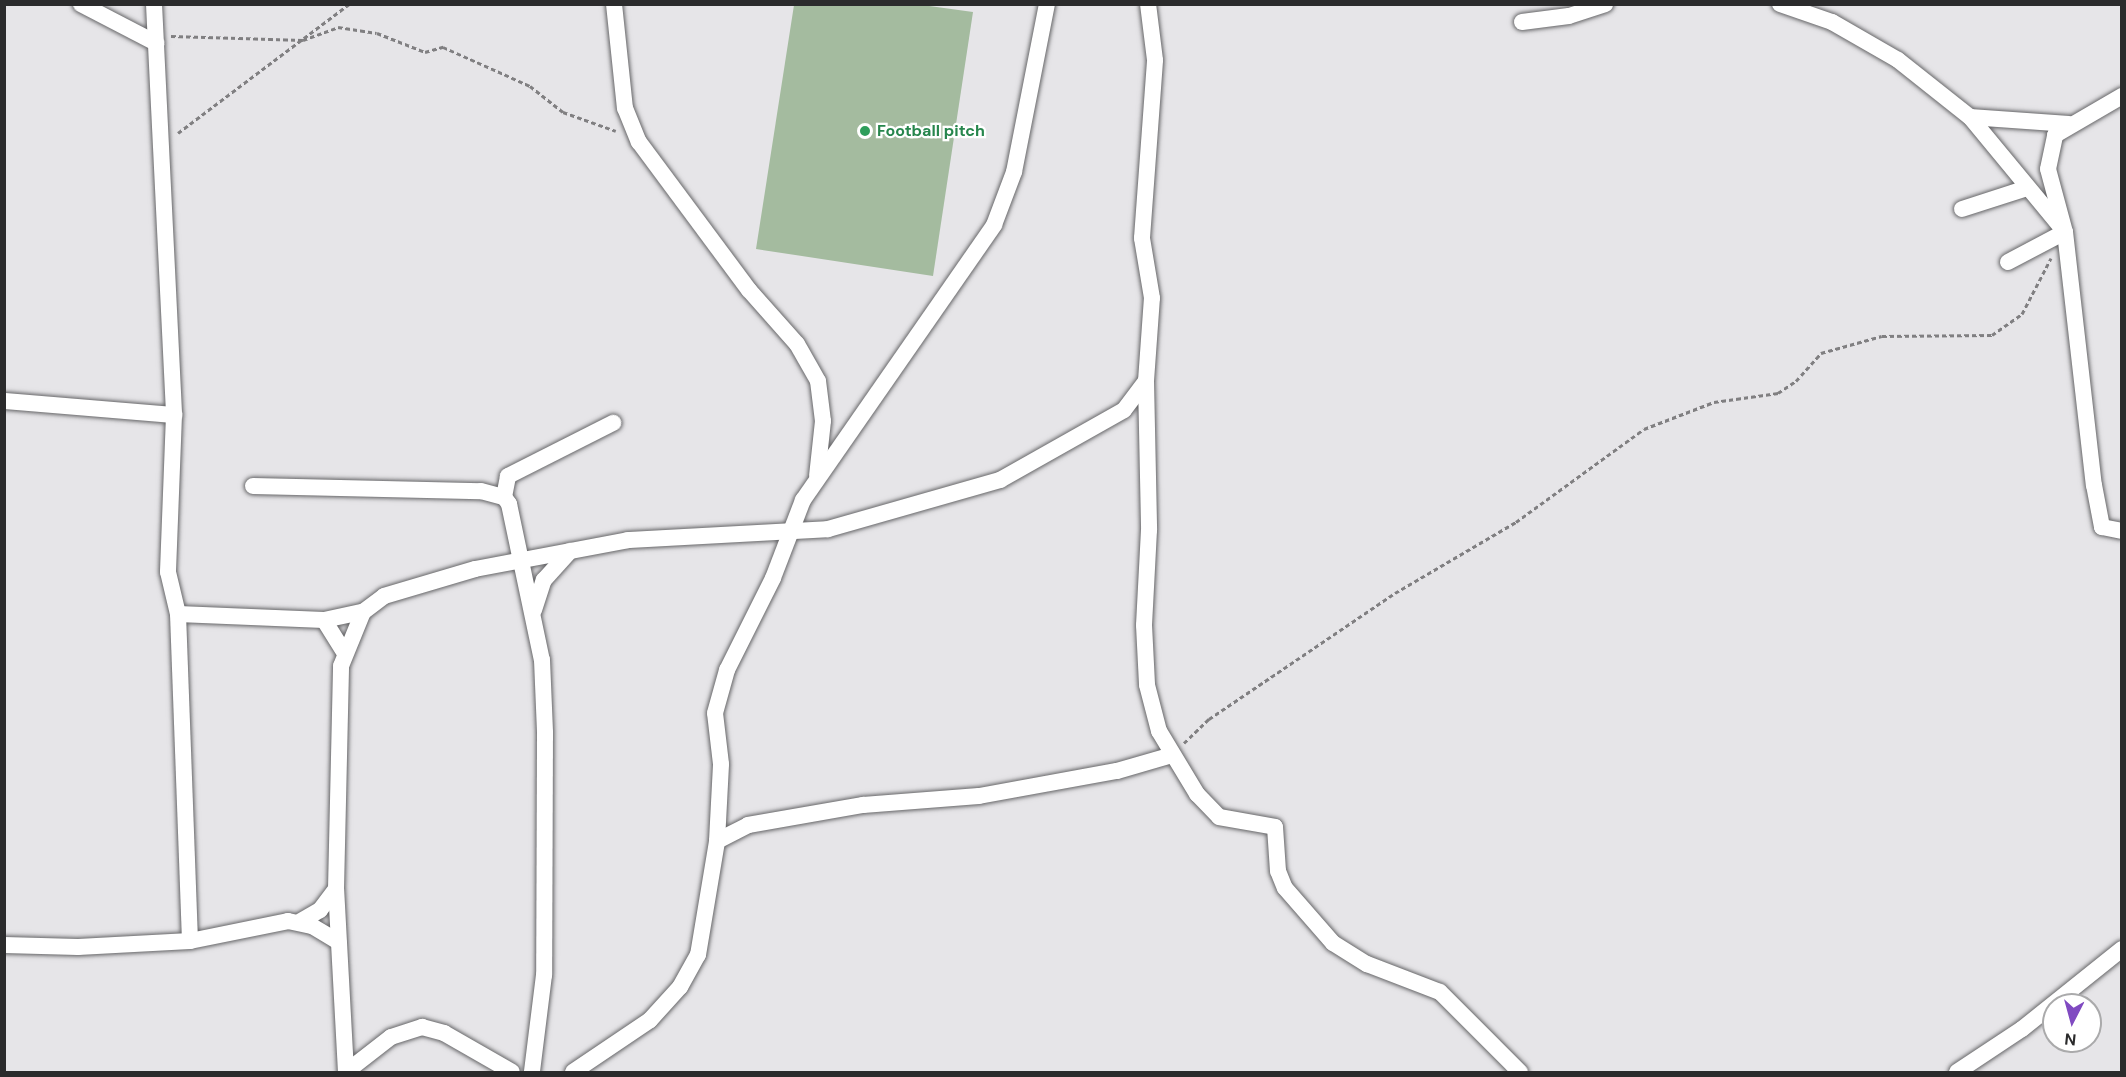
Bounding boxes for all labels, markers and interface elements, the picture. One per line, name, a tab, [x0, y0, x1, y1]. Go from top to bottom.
place label: Football pitch	[877, 121, 985, 141]
marker: Football pitch	[858, 124, 872, 138]
north arrow	[2042, 993, 2102, 1053]
text: N	[2063, 1028, 2077, 1050]

